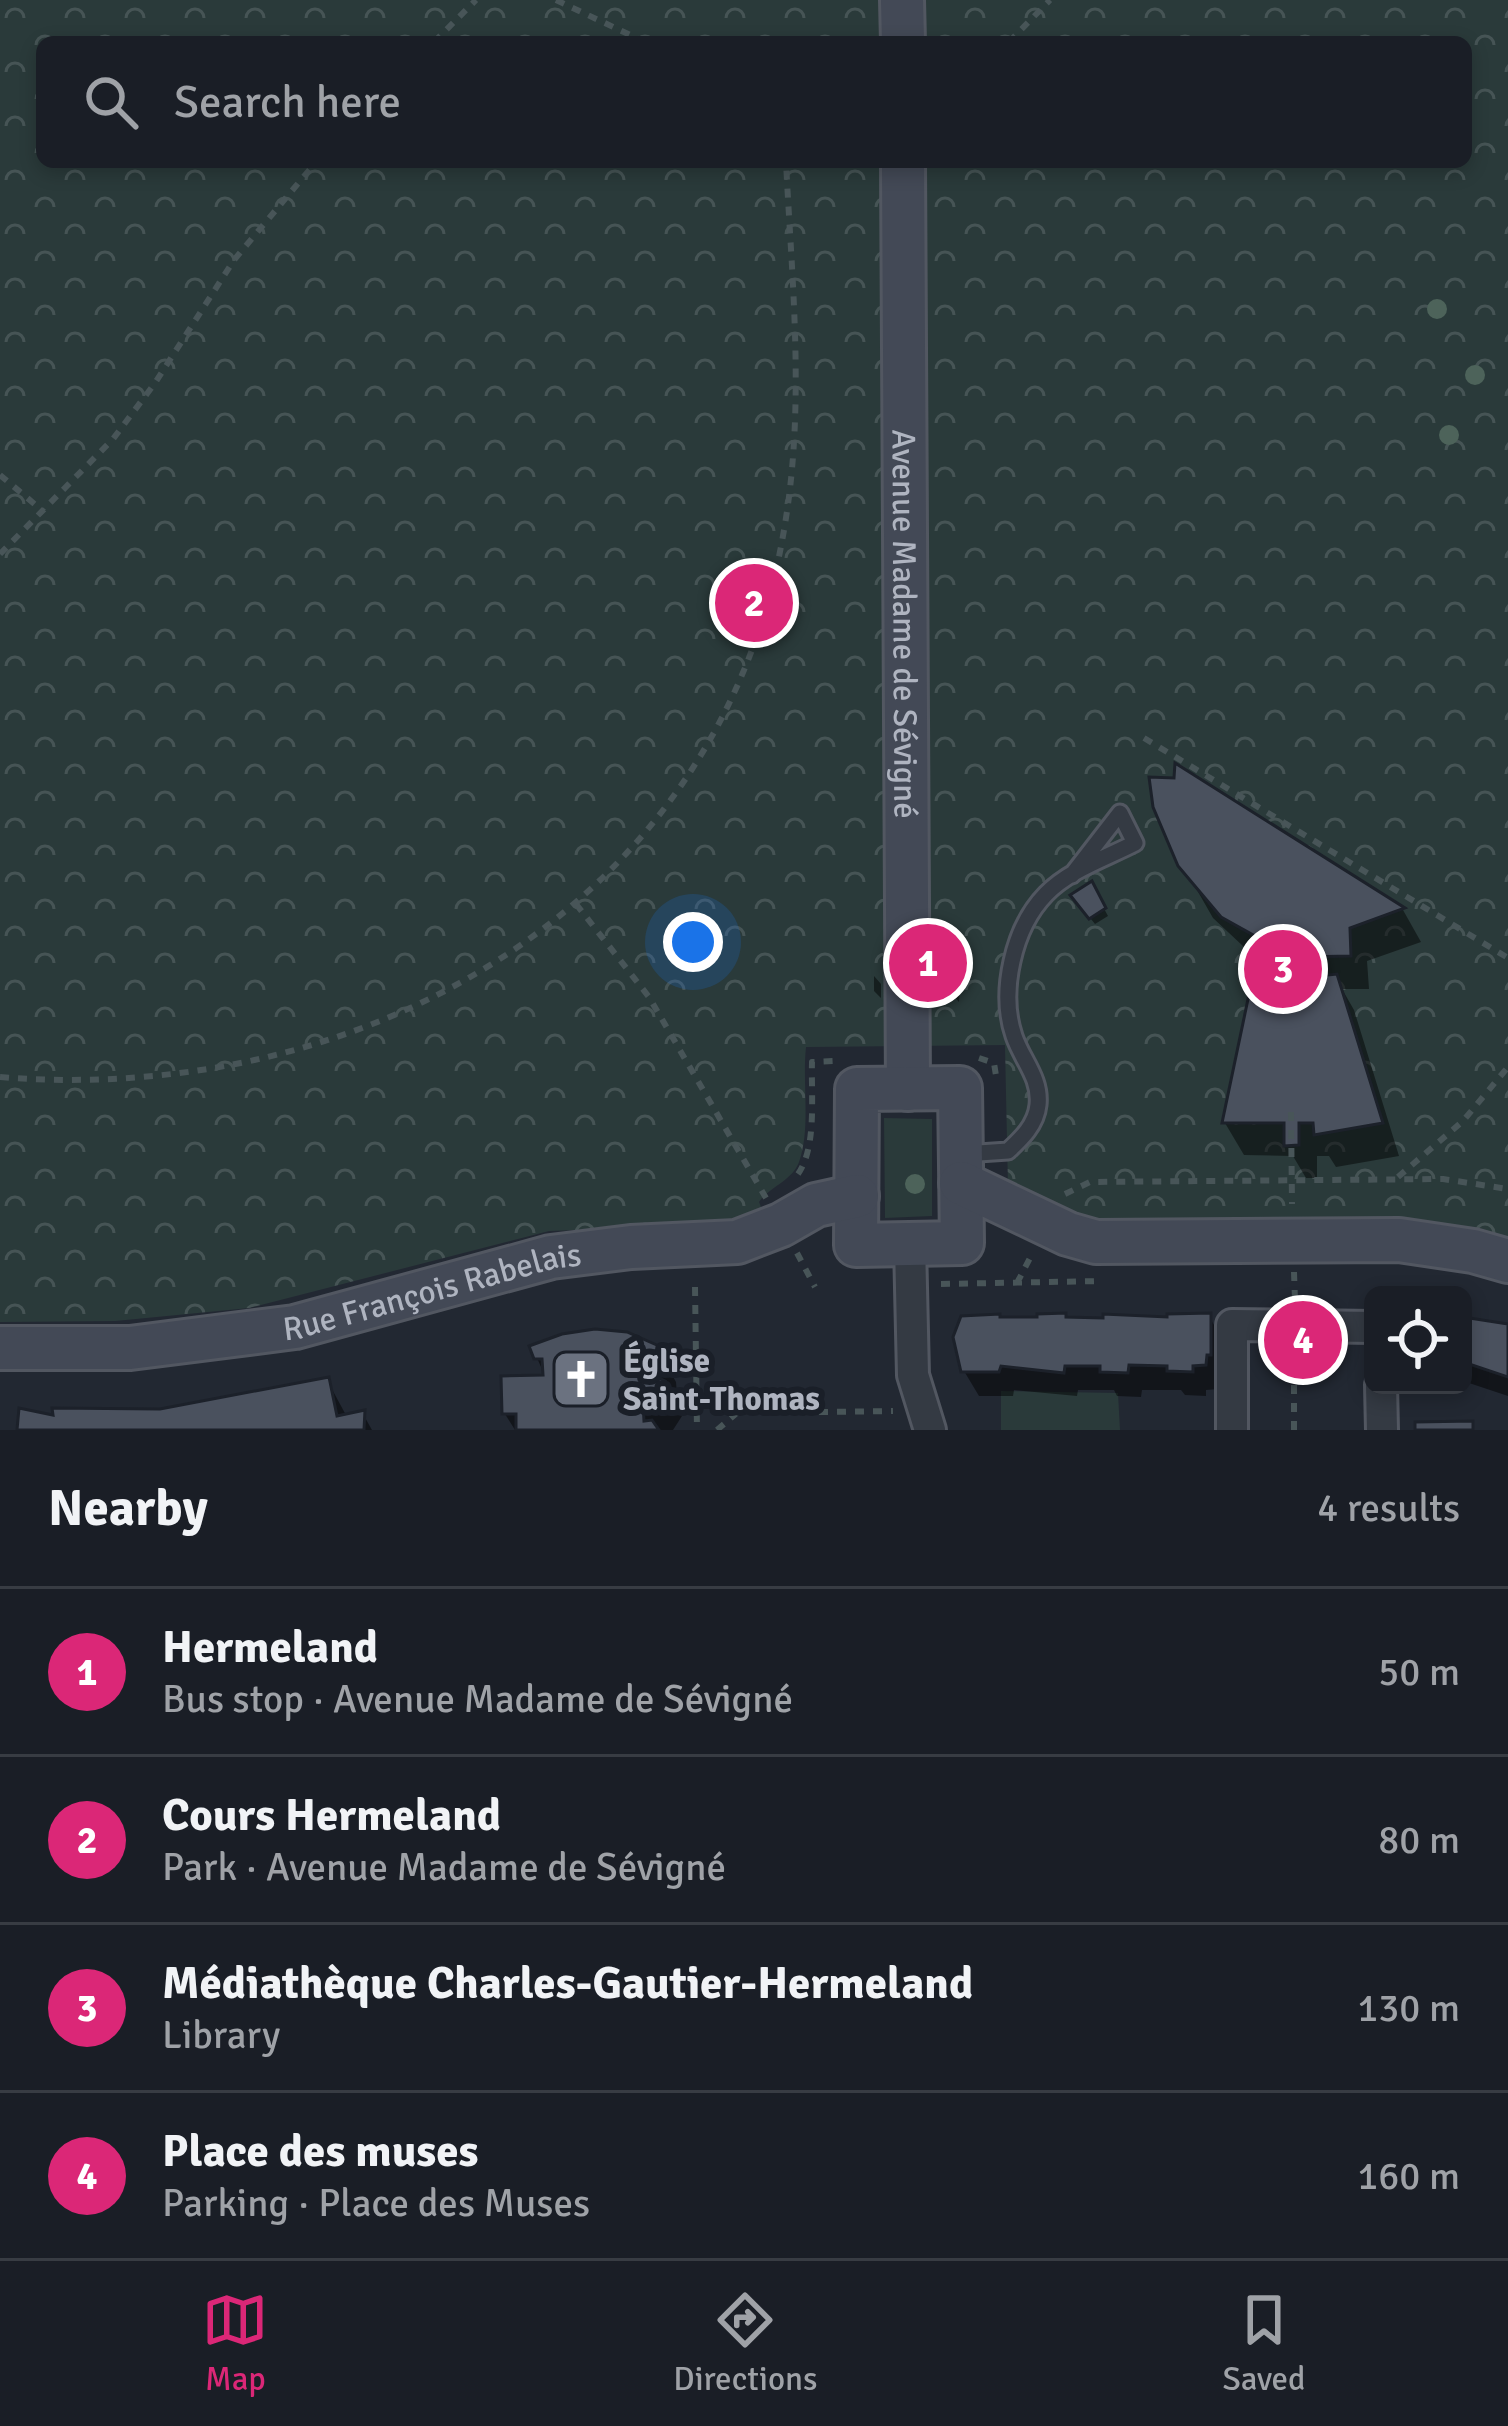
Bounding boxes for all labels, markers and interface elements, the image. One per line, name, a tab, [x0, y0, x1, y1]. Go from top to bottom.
search box	[36, 36, 1472, 168]
icon: search	[78, 69, 144, 135]
text: Search here	[174, 75, 401, 130]
street label: Avenue Madame de Sévigné	[882, 429, 926, 819]
pin: 2	[715, 558, 793, 648]
your location	[663, 912, 723, 972]
pin: 1	[889, 918, 967, 1008]
pin: 3	[1244, 924, 1322, 1014]
street label: Rue François Rabelais	[281, 1234, 583, 1350]
map controls	[1364, 1286, 1472, 1394]
button: locate	[1364, 1286, 1472, 1394]
pin: 4	[1264, 1295, 1342, 1385]
place label: Église Saint-Thomas	[623, 1340, 820, 1420]
church icon: Église Saint-Thomas	[550, 1348, 612, 1410]
text: Nearby	[48, 1477, 208, 1540]
text: 4 results	[1317, 1484, 1460, 1532]
text: Hermeland	[162, 1620, 378, 1675]
text: 1	[76, 1648, 98, 1696]
text: 50 m	[1378, 1648, 1460, 1696]
text: Bus stop · Avenue Madame de Sévigné	[162, 1675, 793, 1723]
text: Cours Hermeland	[162, 1788, 501, 1843]
text: 2	[76, 1816, 98, 1864]
text: 80 m	[1378, 1816, 1460, 1864]
text: Park · Avenue Madame de Sévigné	[162, 1843, 726, 1891]
text: Médiathèque Charles-Gautier-Hermeland	[162, 1956, 973, 2011]
text: 3	[76, 1984, 98, 2032]
text: 130 m	[1357, 1984, 1460, 2032]
text: Library	[162, 2011, 280, 2059]
text: Place des muses	[162, 2124, 479, 2179]
text: 4	[76, 2152, 98, 2200]
text: 160 m	[1357, 2152, 1460, 2200]
text: Parking · Place des Muses	[162, 2179, 590, 2227]
tab: Map	[202, 2287, 268, 2400]
tab: Directions	[673, 2287, 818, 2400]
tab: Saved	[1222, 2287, 1306, 2400]

